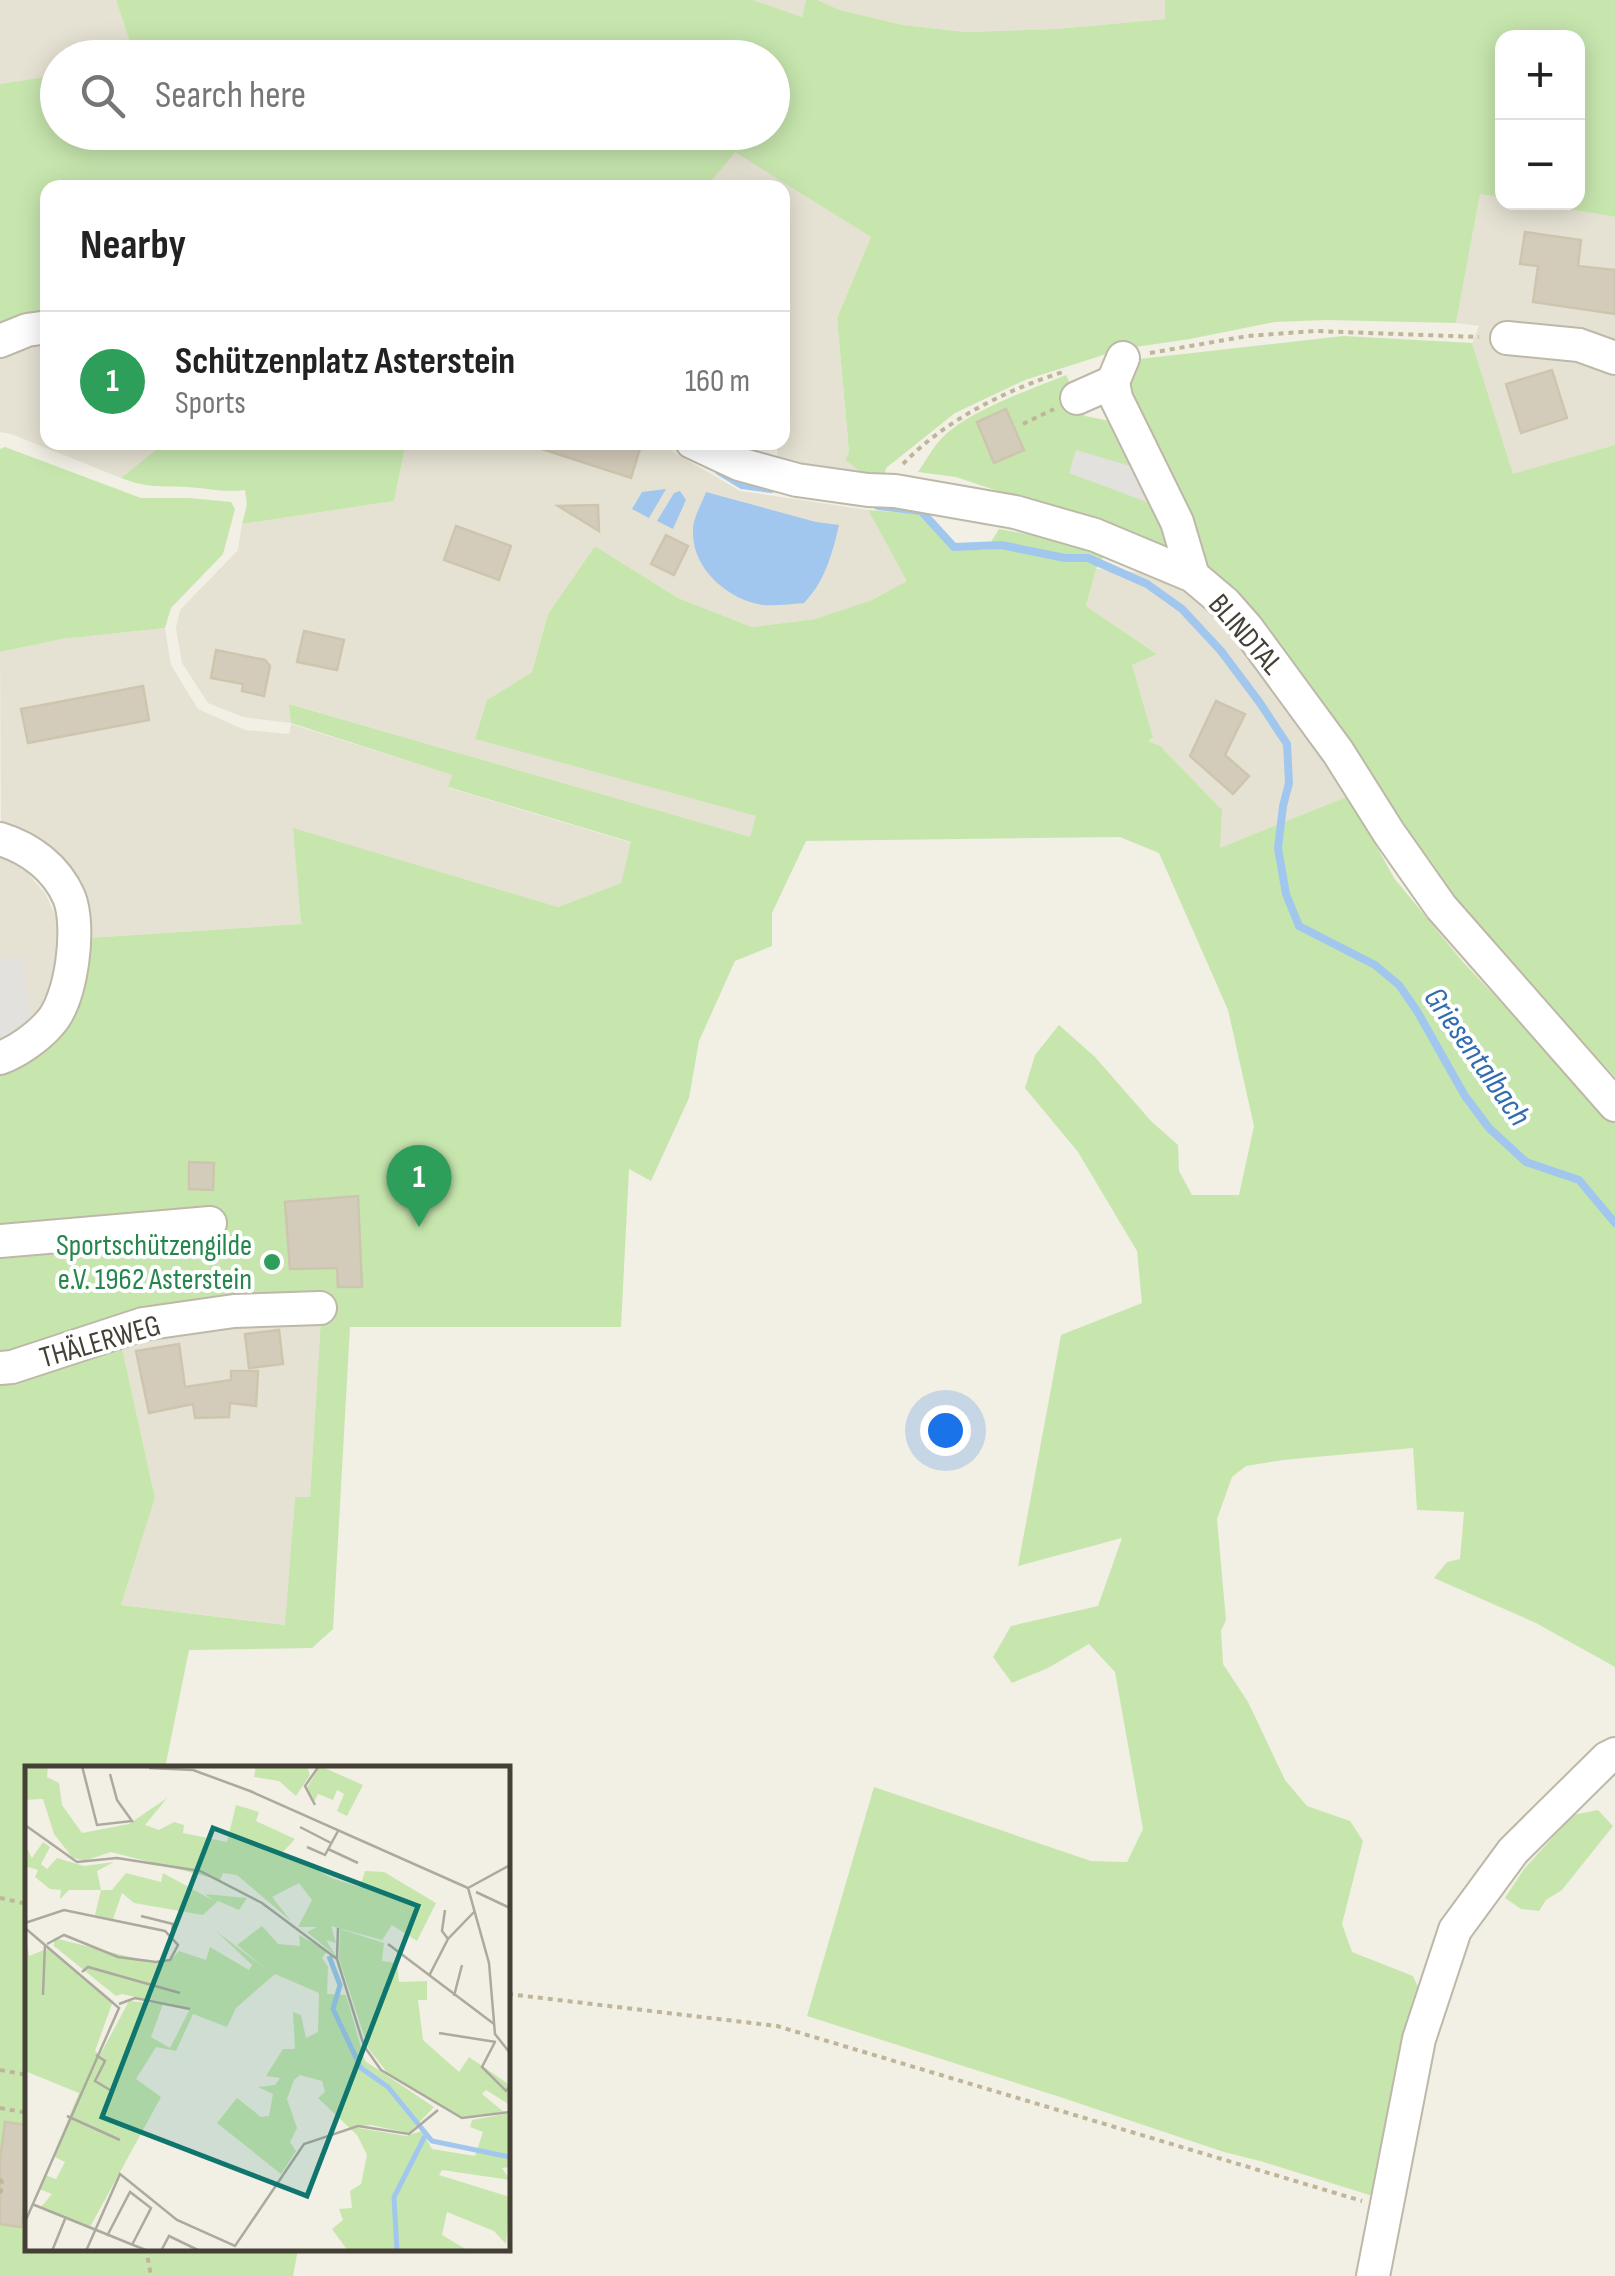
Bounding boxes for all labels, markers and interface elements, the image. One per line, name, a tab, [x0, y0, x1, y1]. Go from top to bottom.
map controls	[1495, 30, 1585, 210]
button: +	[1495, 30, 1585, 120]
search box	[40, 40, 790, 150]
icon: search	[75, 68, 130, 123]
text: Search here	[155, 73, 306, 118]
button: −	[1495, 120, 1585, 210]
text: Nearby	[80, 220, 186, 271]
text: Schützenplatz Asterstein	[175, 339, 515, 384]
text: 1	[106, 362, 119, 401]
text: 160 m	[685, 362, 750, 401]
text: Sports	[175, 384, 246, 423]
street label: BLINDTAL	[1201, 587, 1290, 682]
water label: Griesentalbach	[1415, 980, 1539, 1134]
pin: 1	[386, 1144, 452, 1227]
place label: Sportschützengilde e.V. 1962 Asterstein	[56, 1228, 252, 1298]
marker: Sportschützengilde e.V. 1962 Asterstein	[261, 1251, 283, 1273]
street label: THÄLERWEG	[36, 1308, 165, 1376]
your location	[920, 1405, 971, 1456]
inset map	[25, 1766, 510, 2251]

